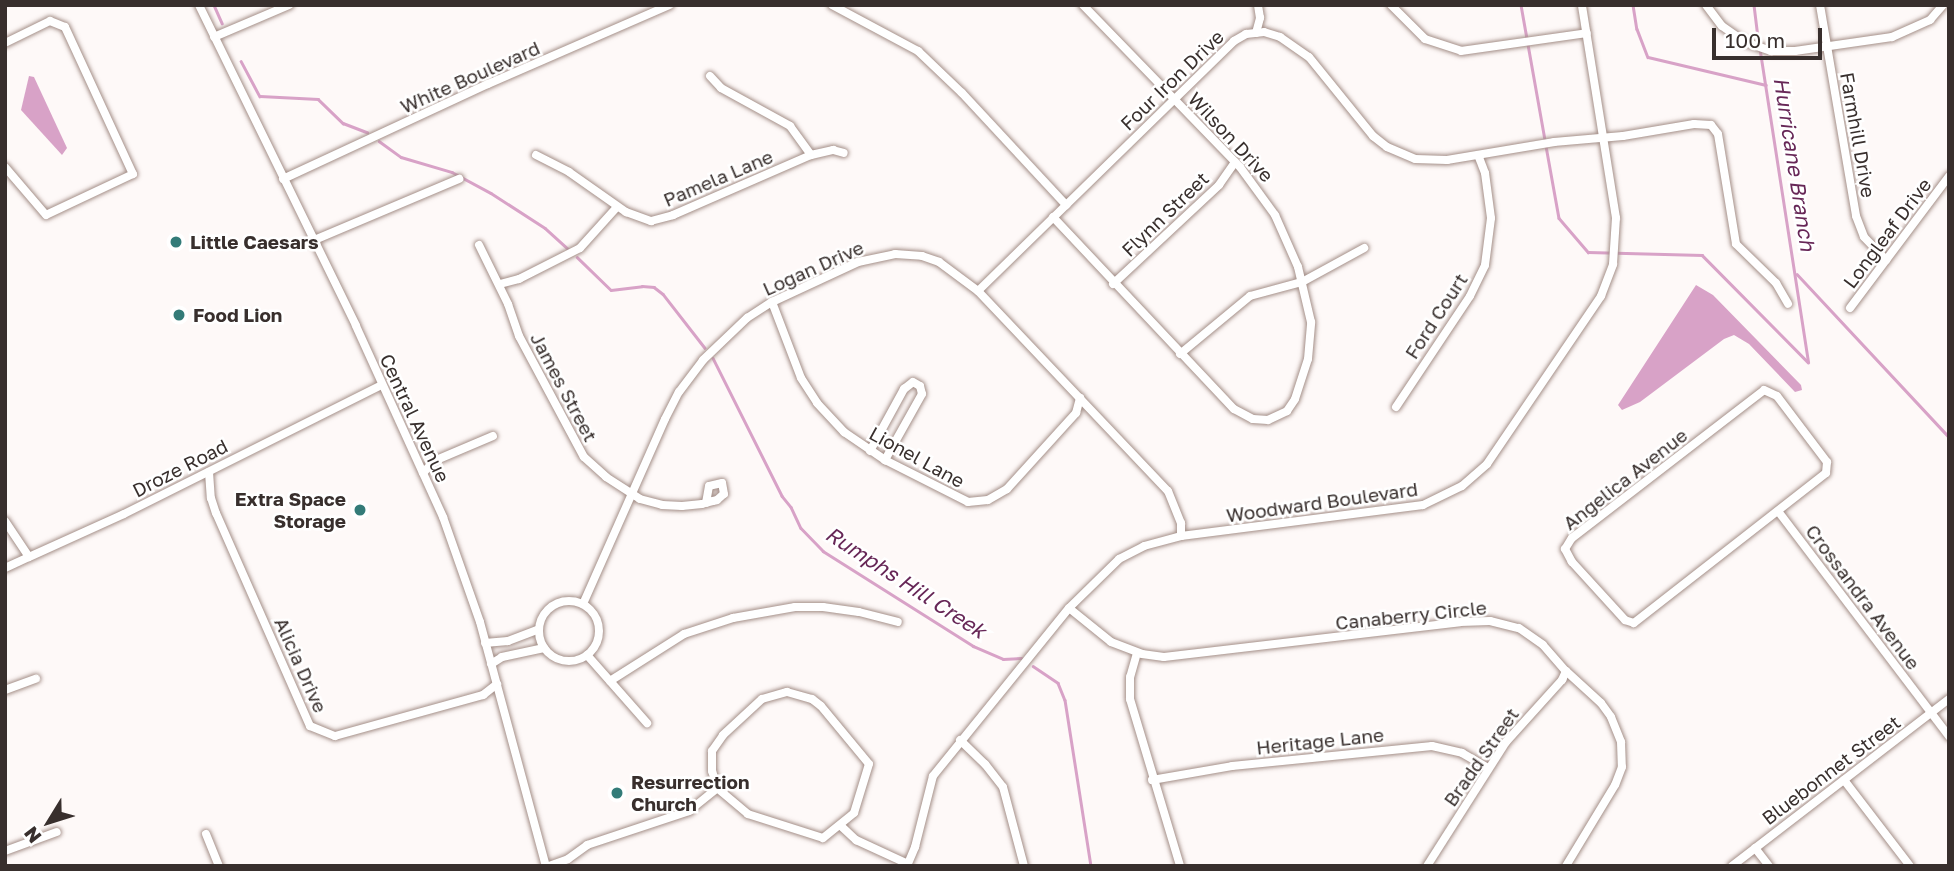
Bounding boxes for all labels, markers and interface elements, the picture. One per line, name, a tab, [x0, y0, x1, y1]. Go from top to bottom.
scale bar	[1716, 14, 1826, 58]
street label: Four Iron Drive	[1116, 25, 1228, 135]
text: 100 m	[1725, 27, 1785, 53]
street label: White Boulevard	[397, 36, 543, 118]
street label: Farmhill Drive	[1836, 71, 1880, 199]
water label: Hurricane Branch	[1769, 75, 1821, 253]
street label: Wilson Drive	[1184, 87, 1278, 187]
street label: Pamela Lane	[660, 145, 776, 211]
street label: Flynn Street	[1117, 167, 1213, 261]
street label: Longleaf Drive	[1838, 174, 1936, 292]
place label: Little Caesars	[190, 231, 319, 253]
marker: Little Caesars	[168, 234, 184, 250]
street label: Logan Drive	[759, 236, 867, 300]
street label: Ford Court	[1400, 269, 1472, 363]
place label: Food Lion	[193, 304, 282, 326]
marker: Food Lion	[171, 307, 187, 323]
street label: James Street	[526, 329, 602, 445]
street label: Central Avenue	[375, 350, 455, 486]
street label: Lionel Lane	[865, 422, 969, 492]
street label: Angelica Avenue	[1558, 423, 1692, 535]
street label: Droze Road	[129, 434, 231, 502]
street label: Woodward Boulevard	[1225, 477, 1419, 527]
place label: Extra Space Storage	[235, 488, 346, 532]
marker: Extra Space Storage	[352, 502, 368, 518]
street label: Crossandra Avenue	[1801, 520, 1925, 674]
water label: Rumphs Hill Creek	[821, 521, 991, 643]
street label: Canaberry Circle	[1334, 596, 1488, 634]
street label: Alicia Drive	[270, 614, 332, 716]
street label: Bradd Street	[1439, 703, 1523, 811]
street label: Bluebonnet Street	[1757, 711, 1905, 829]
street label: Heritage Lane	[1255, 723, 1385, 759]
place label: Resurrection Church	[631, 771, 749, 815]
marker: Resurrection Church	[609, 785, 625, 801]
north arrow	[14, 787, 84, 857]
text: N	[19, 822, 46, 848]

